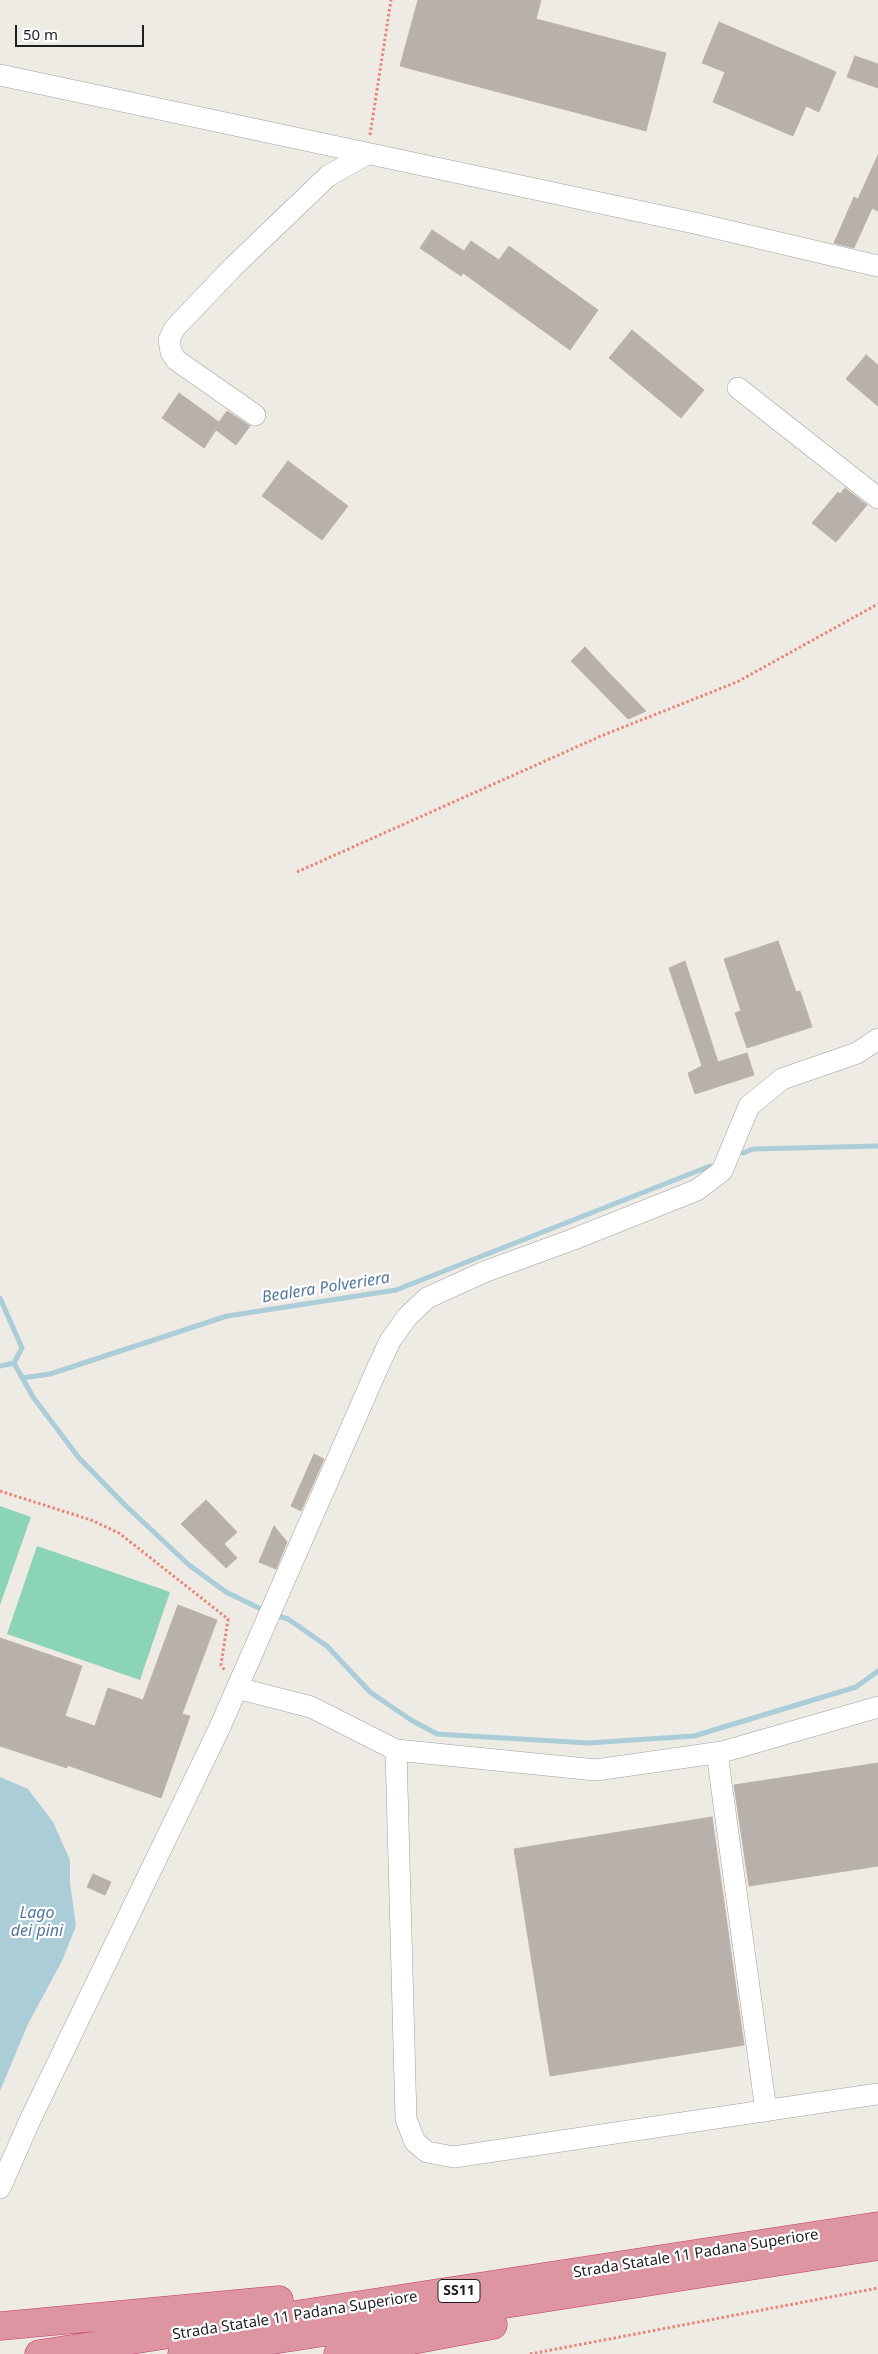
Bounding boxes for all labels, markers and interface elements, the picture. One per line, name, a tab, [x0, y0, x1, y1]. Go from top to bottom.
scale bar	[18, 15, 146, 47]
text: 50 m	[23, 24, 58, 44]
water label: Bealera Polveriera	[261, 1268, 391, 1308]
water label: Lago dei pini	[11, 1903, 63, 1941]
street label: Strada Statale 11 Padana Superiore	[572, 2226, 820, 2282]
road number: SS11	[438, 2280, 480, 2302]
street label: Strada Statale 11 Padana Superiore	[171, 2288, 419, 2344]

